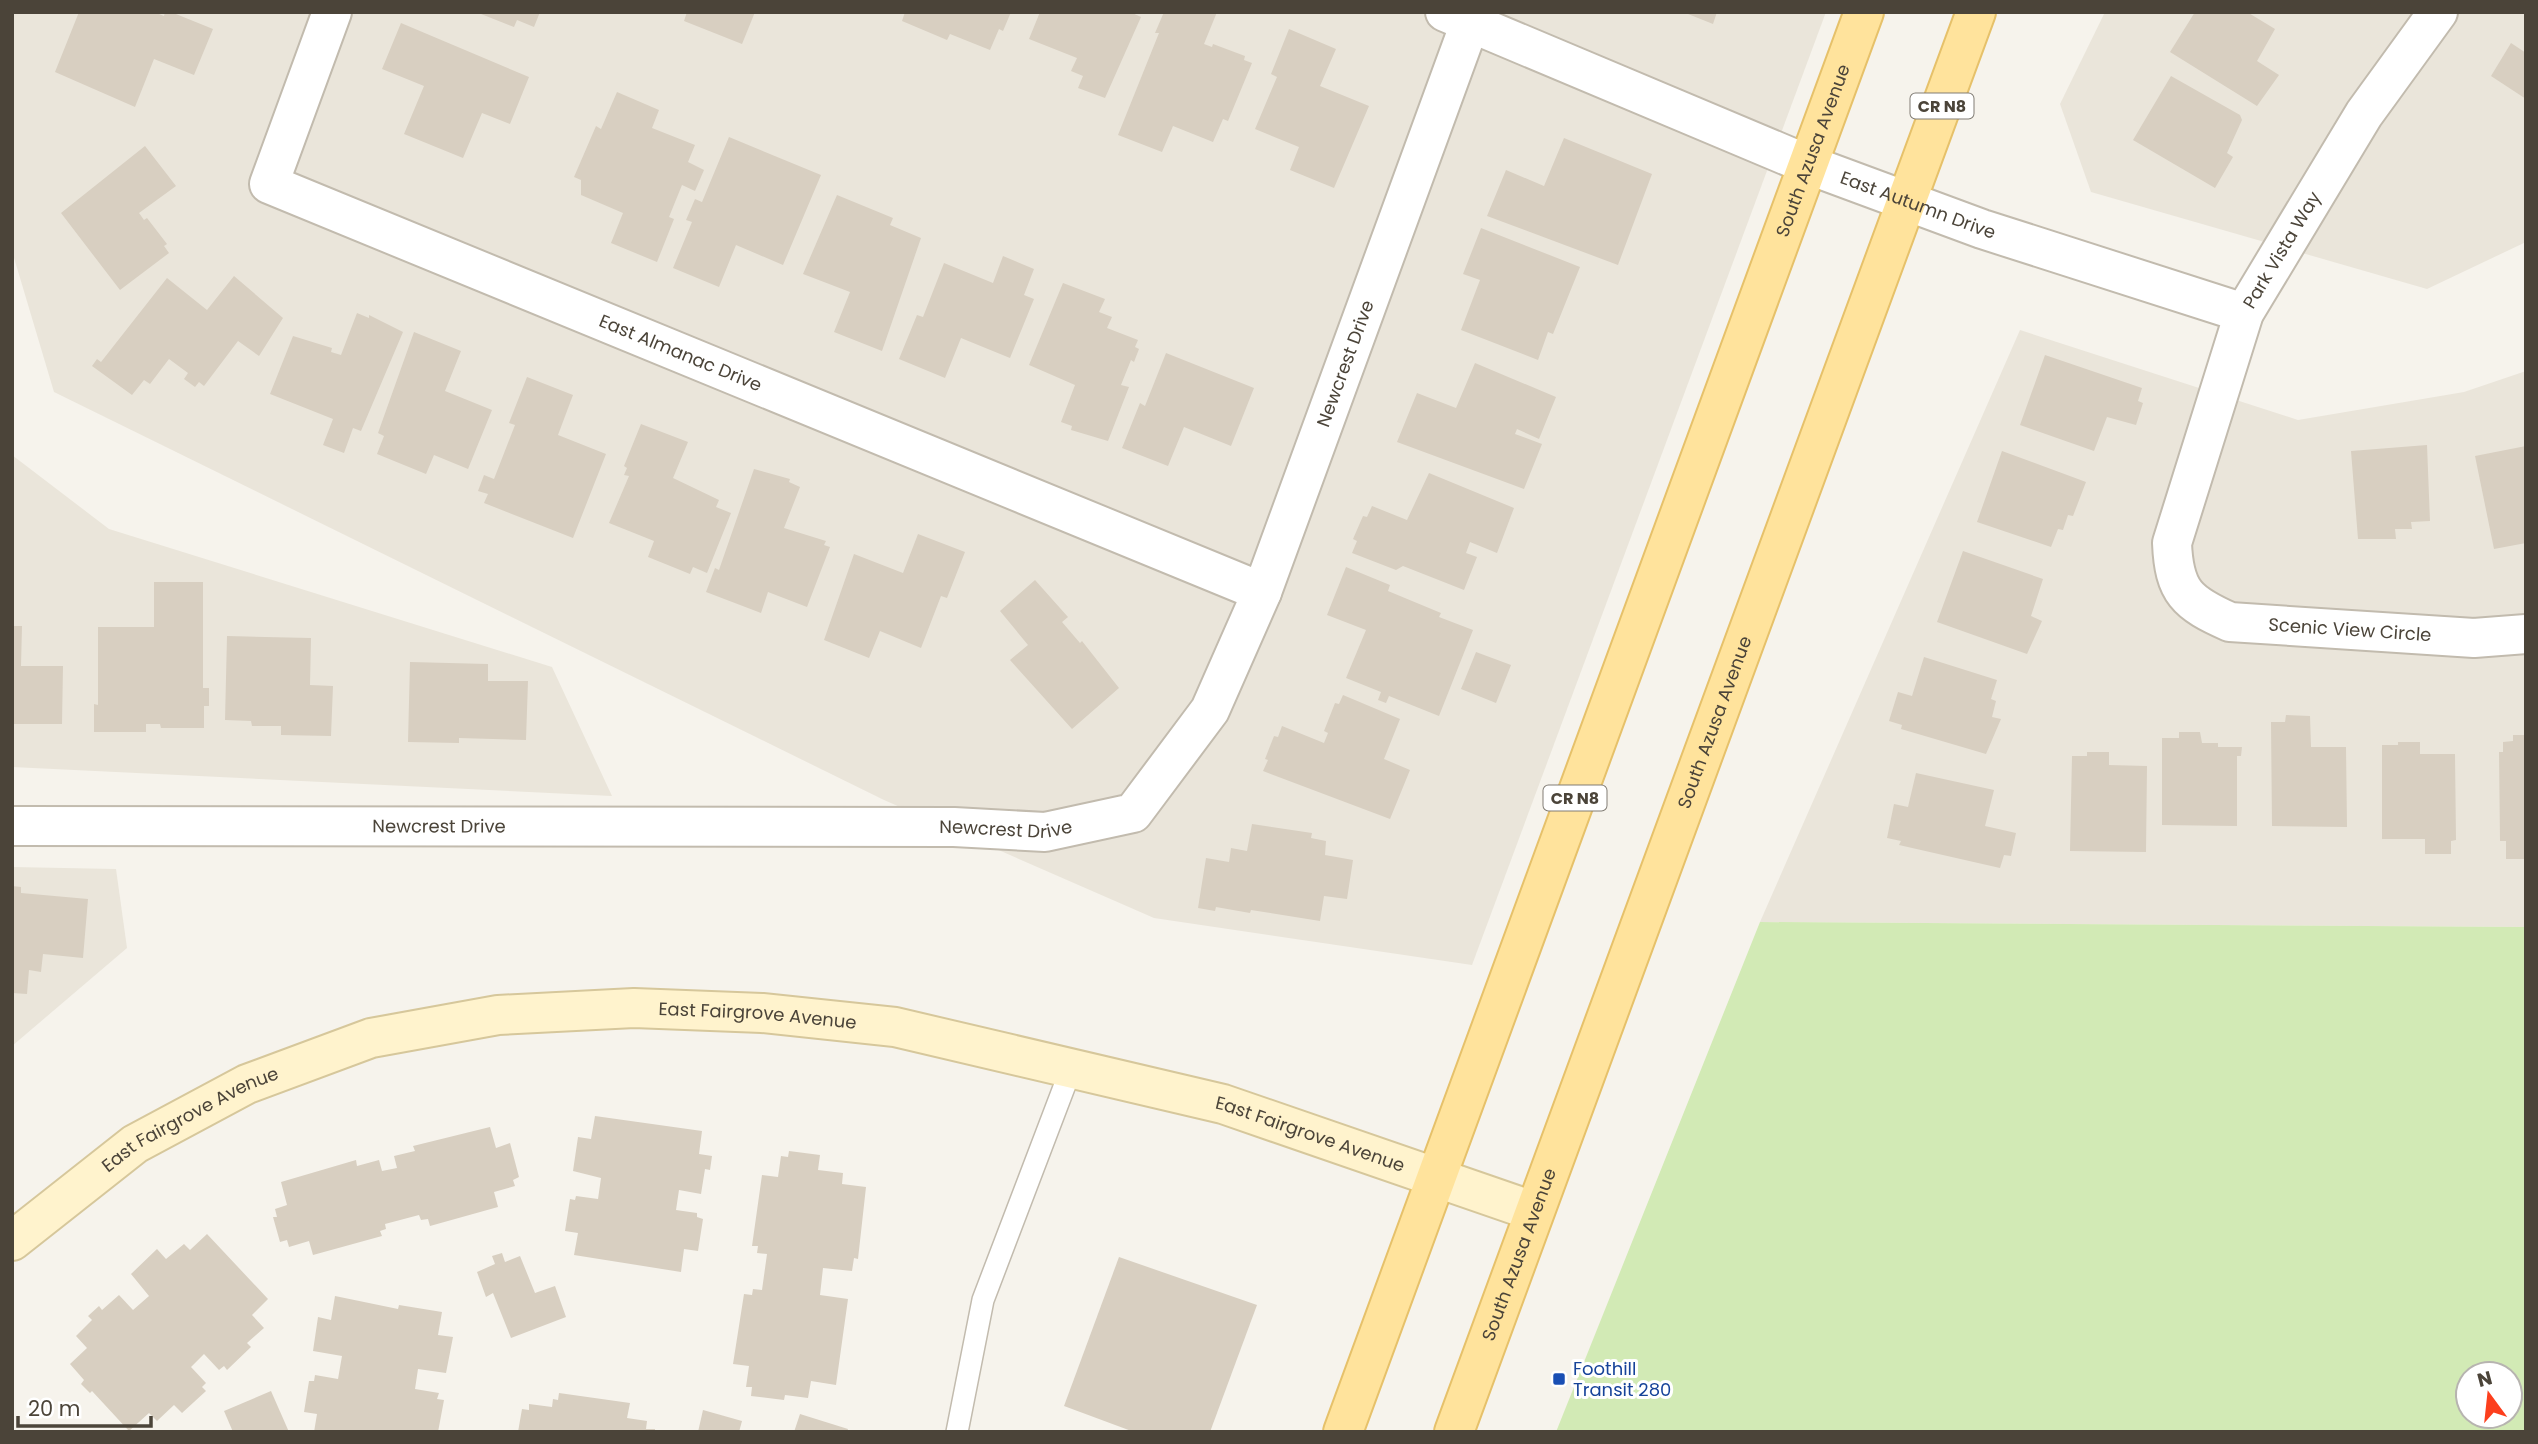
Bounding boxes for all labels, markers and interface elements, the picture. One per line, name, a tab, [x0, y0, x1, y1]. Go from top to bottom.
street label: South Azusa Avenue	[1770, 60, 1856, 240]
road number: CR N8	[1910, 94, 1974, 118]
street label: East Autumn Drive	[1837, 165, 1999, 245]
street label: Park Vista Way	[2237, 186, 2326, 313]
street label: Newcrest Drive	[1310, 296, 1380, 430]
street label: East Almanac Drive	[595, 308, 766, 397]
street label: Scenic View Circle	[2268, 612, 2432, 647]
street label: South Azusa Avenue	[1671, 632, 1758, 812]
road number: CR N8	[1544, 786, 1606, 810]
street label: Newcrest Drive	[372, 813, 506, 839]
street label: Newcrest Drive	[939, 813, 1074, 844]
street label: East Fairgrove Avenue	[658, 996, 858, 1035]
street label: East Fairgrove Avenue	[96, 1060, 282, 1178]
street label: East Fairgrove Avenue	[1213, 1090, 1408, 1178]
street label: South Azusa Avenue	[1476, 1164, 1562, 1344]
place label: Foothill Transit 280	[1573, 1356, 1671, 1402]
north arrow	[2454, 1360, 2524, 1430]
text: N	[2474, 1364, 2495, 1394]
marker: Foothill Transit 280	[1551, 1371, 1567, 1387]
scale bar	[18, 1384, 150, 1428]
text: 20 m	[28, 1394, 81, 1423]

